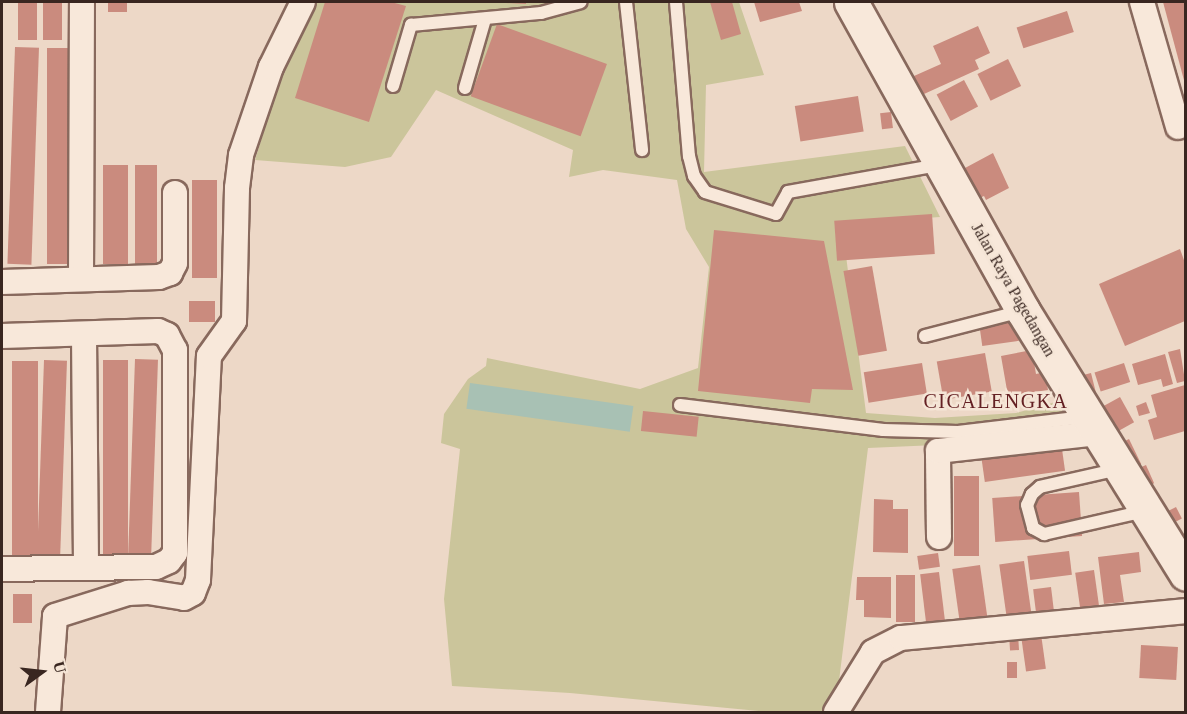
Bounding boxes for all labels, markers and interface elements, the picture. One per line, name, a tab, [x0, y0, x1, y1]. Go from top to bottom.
street label: Jalan Raya Pagedangan	[967, 220, 1059, 360]
district label: CICALENGKA	[924, 389, 1068, 413]
north arrow	[12, 642, 72, 702]
text: U	[50, 659, 70, 675]

